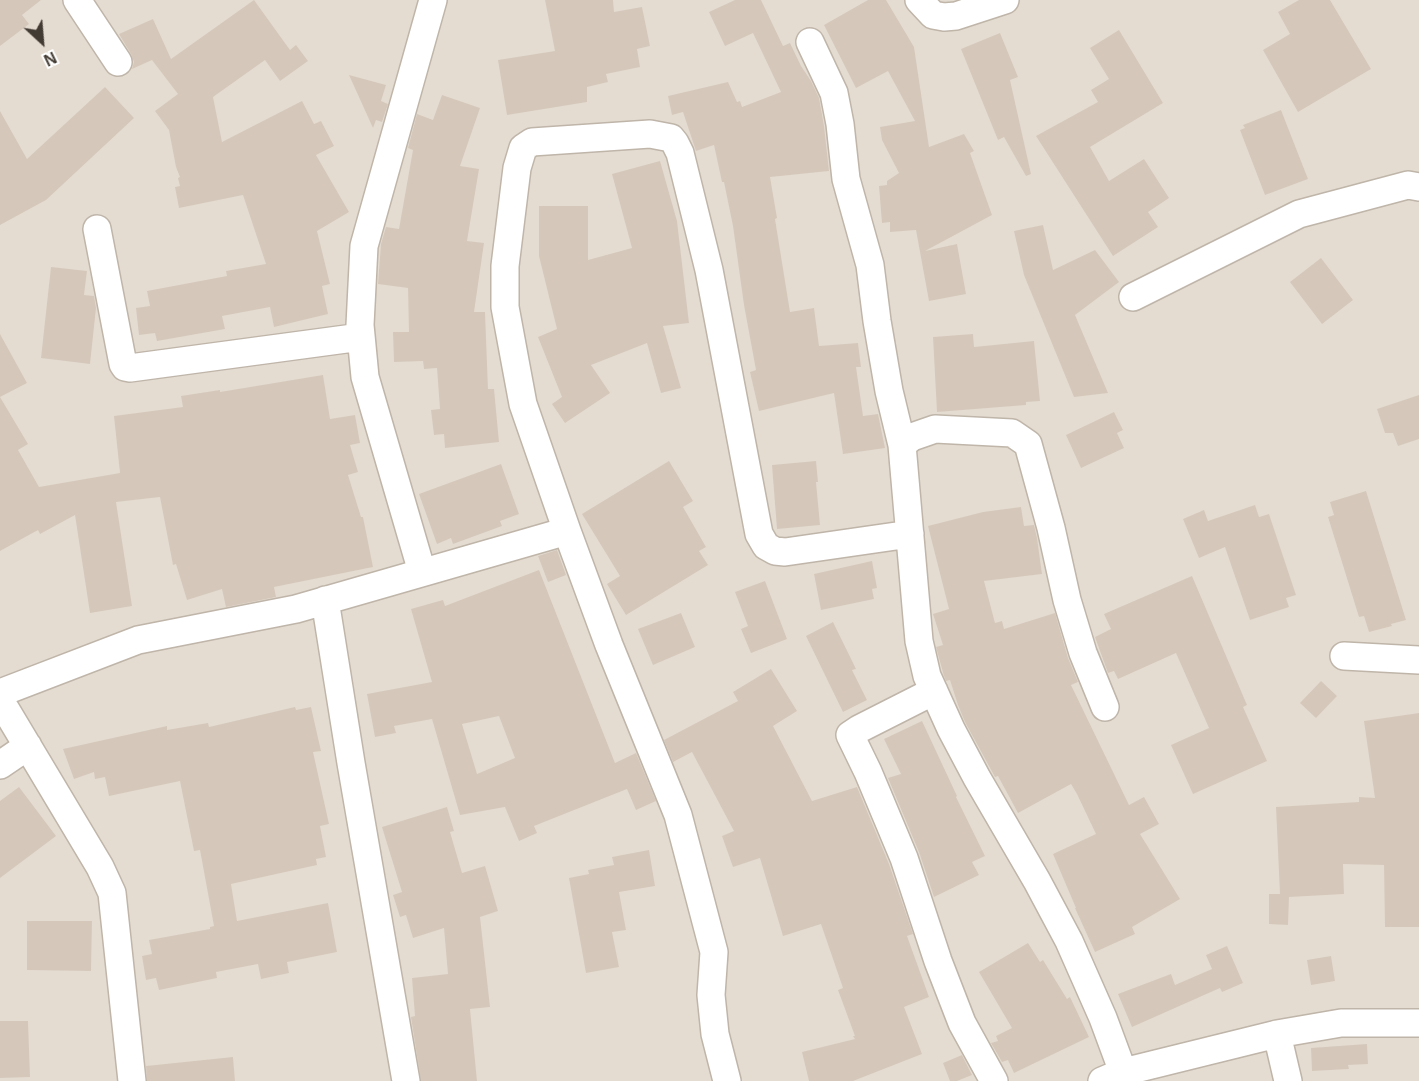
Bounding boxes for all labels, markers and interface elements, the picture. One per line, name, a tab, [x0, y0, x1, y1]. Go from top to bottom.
north arrow	[12, 12, 72, 72]
text: N	[41, 48, 59, 69]

